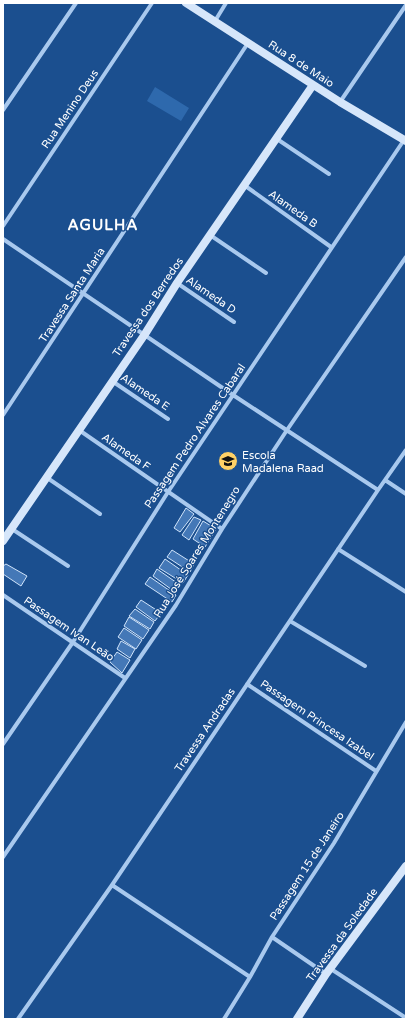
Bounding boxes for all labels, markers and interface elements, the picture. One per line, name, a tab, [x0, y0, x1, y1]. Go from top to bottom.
street label: Rua 8 de Maio	[266, 38, 337, 90]
street label: Rua Menino Deus	[39, 67, 101, 151]
street label: Alameda B	[266, 187, 320, 231]
district label: AGULHA	[68, 216, 138, 234]
street label: Travessa Santa Maria	[36, 245, 108, 345]
street label: Travessa dos Berredos	[110, 255, 186, 359]
street label: Alameda D	[183, 273, 239, 317]
street label: Passagem Pedro Alvares Cabaral	[142, 361, 248, 511]
street label: Alameda E	[118, 371, 172, 413]
street label: Alameda F	[99, 431, 153, 474]
place label: Escola Madalena Raad	[242, 449, 324, 475]
school or university icon: Escola Madalena Raad	[217, 450, 239, 472]
street label: Rua José Soares Montenegro	[151, 484, 243, 620]
street label: Passagem Ivan Leão	[21, 594, 117, 664]
street label: Passagem Princesa Izabel	[258, 677, 376, 763]
street label: Travessa Andradas	[172, 686, 238, 774]
street label: Passagem 15 de Janeiro	[267, 809, 347, 923]
street label: Travessa da Soledade	[304, 886, 380, 984]

